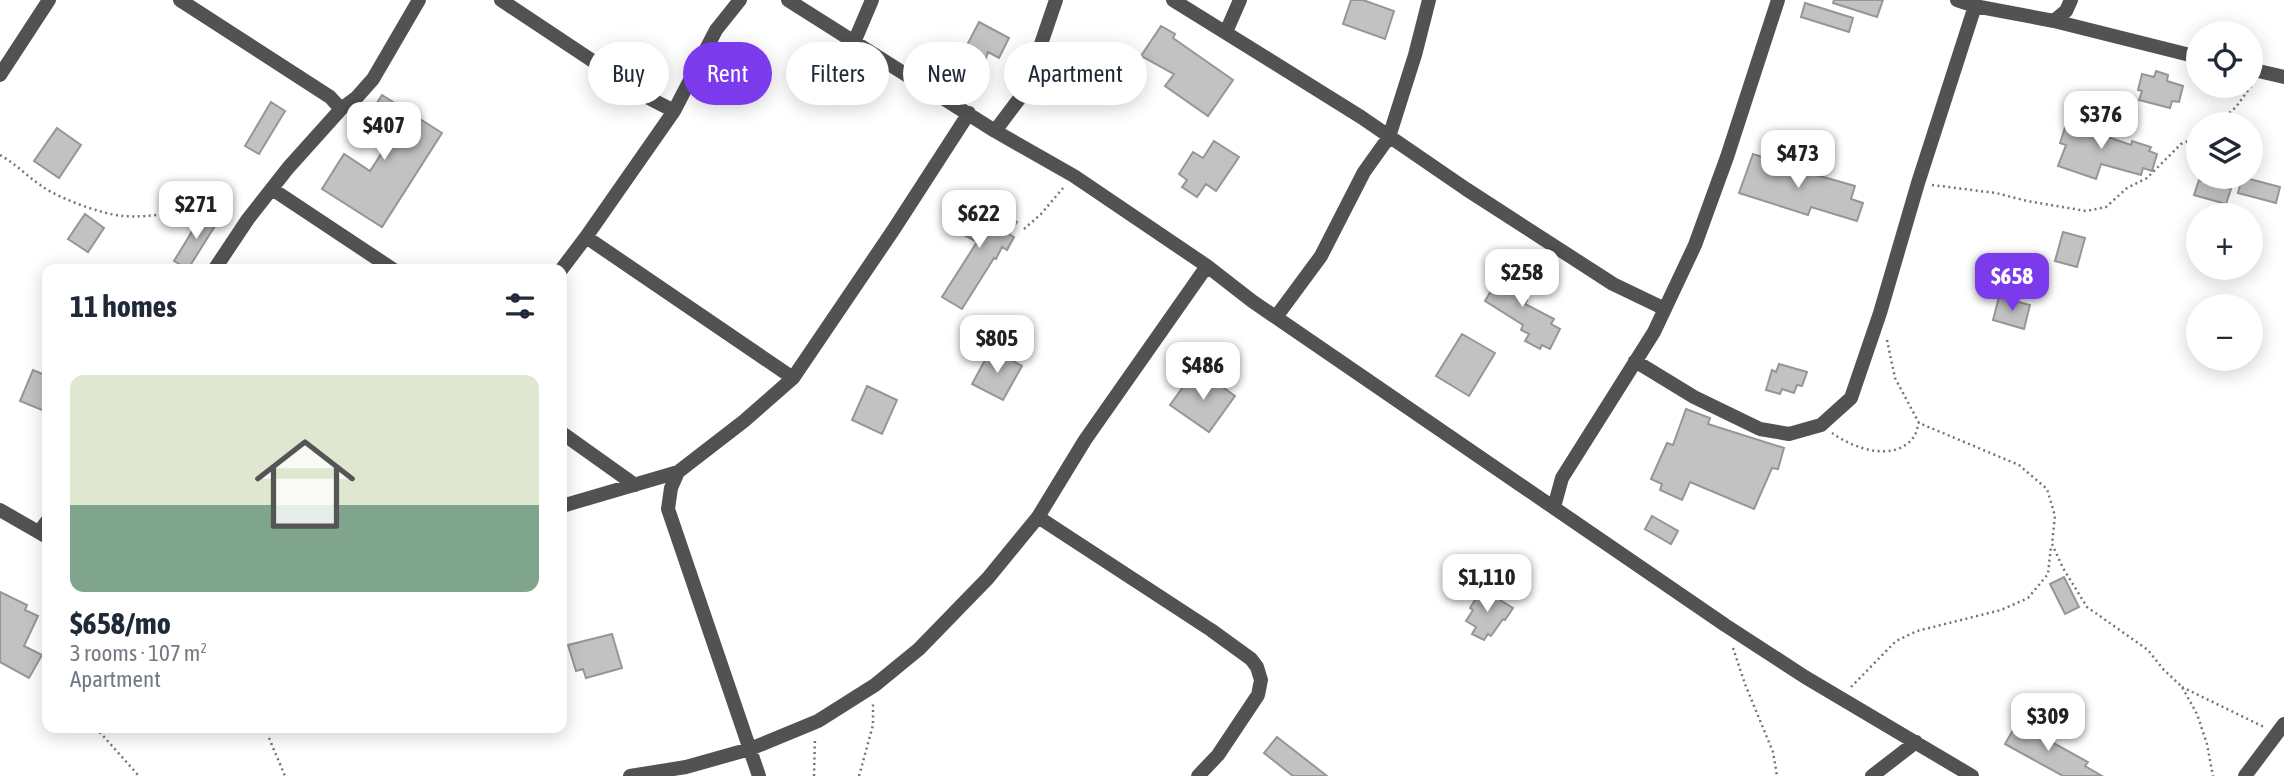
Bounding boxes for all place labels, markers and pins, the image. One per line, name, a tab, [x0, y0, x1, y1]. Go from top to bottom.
pin: $376	[2060, 92, 2142, 151]
pin: $407	[343, 102, 425, 162]
pin: $473	[1757, 130, 1839, 190]
pin: $271	[155, 182, 237, 241]
pin: $622	[938, 190, 1020, 250]
pin: $258	[1481, 250, 1563, 309]
pin: $658	[1971, 254, 2053, 313]
pin: $805	[956, 316, 1038, 375]
pin: $486	[1162, 342, 1244, 402]
pin: $1,110	[1430, 554, 1544, 614]
pin: $309	[2007, 694, 2089, 753]

